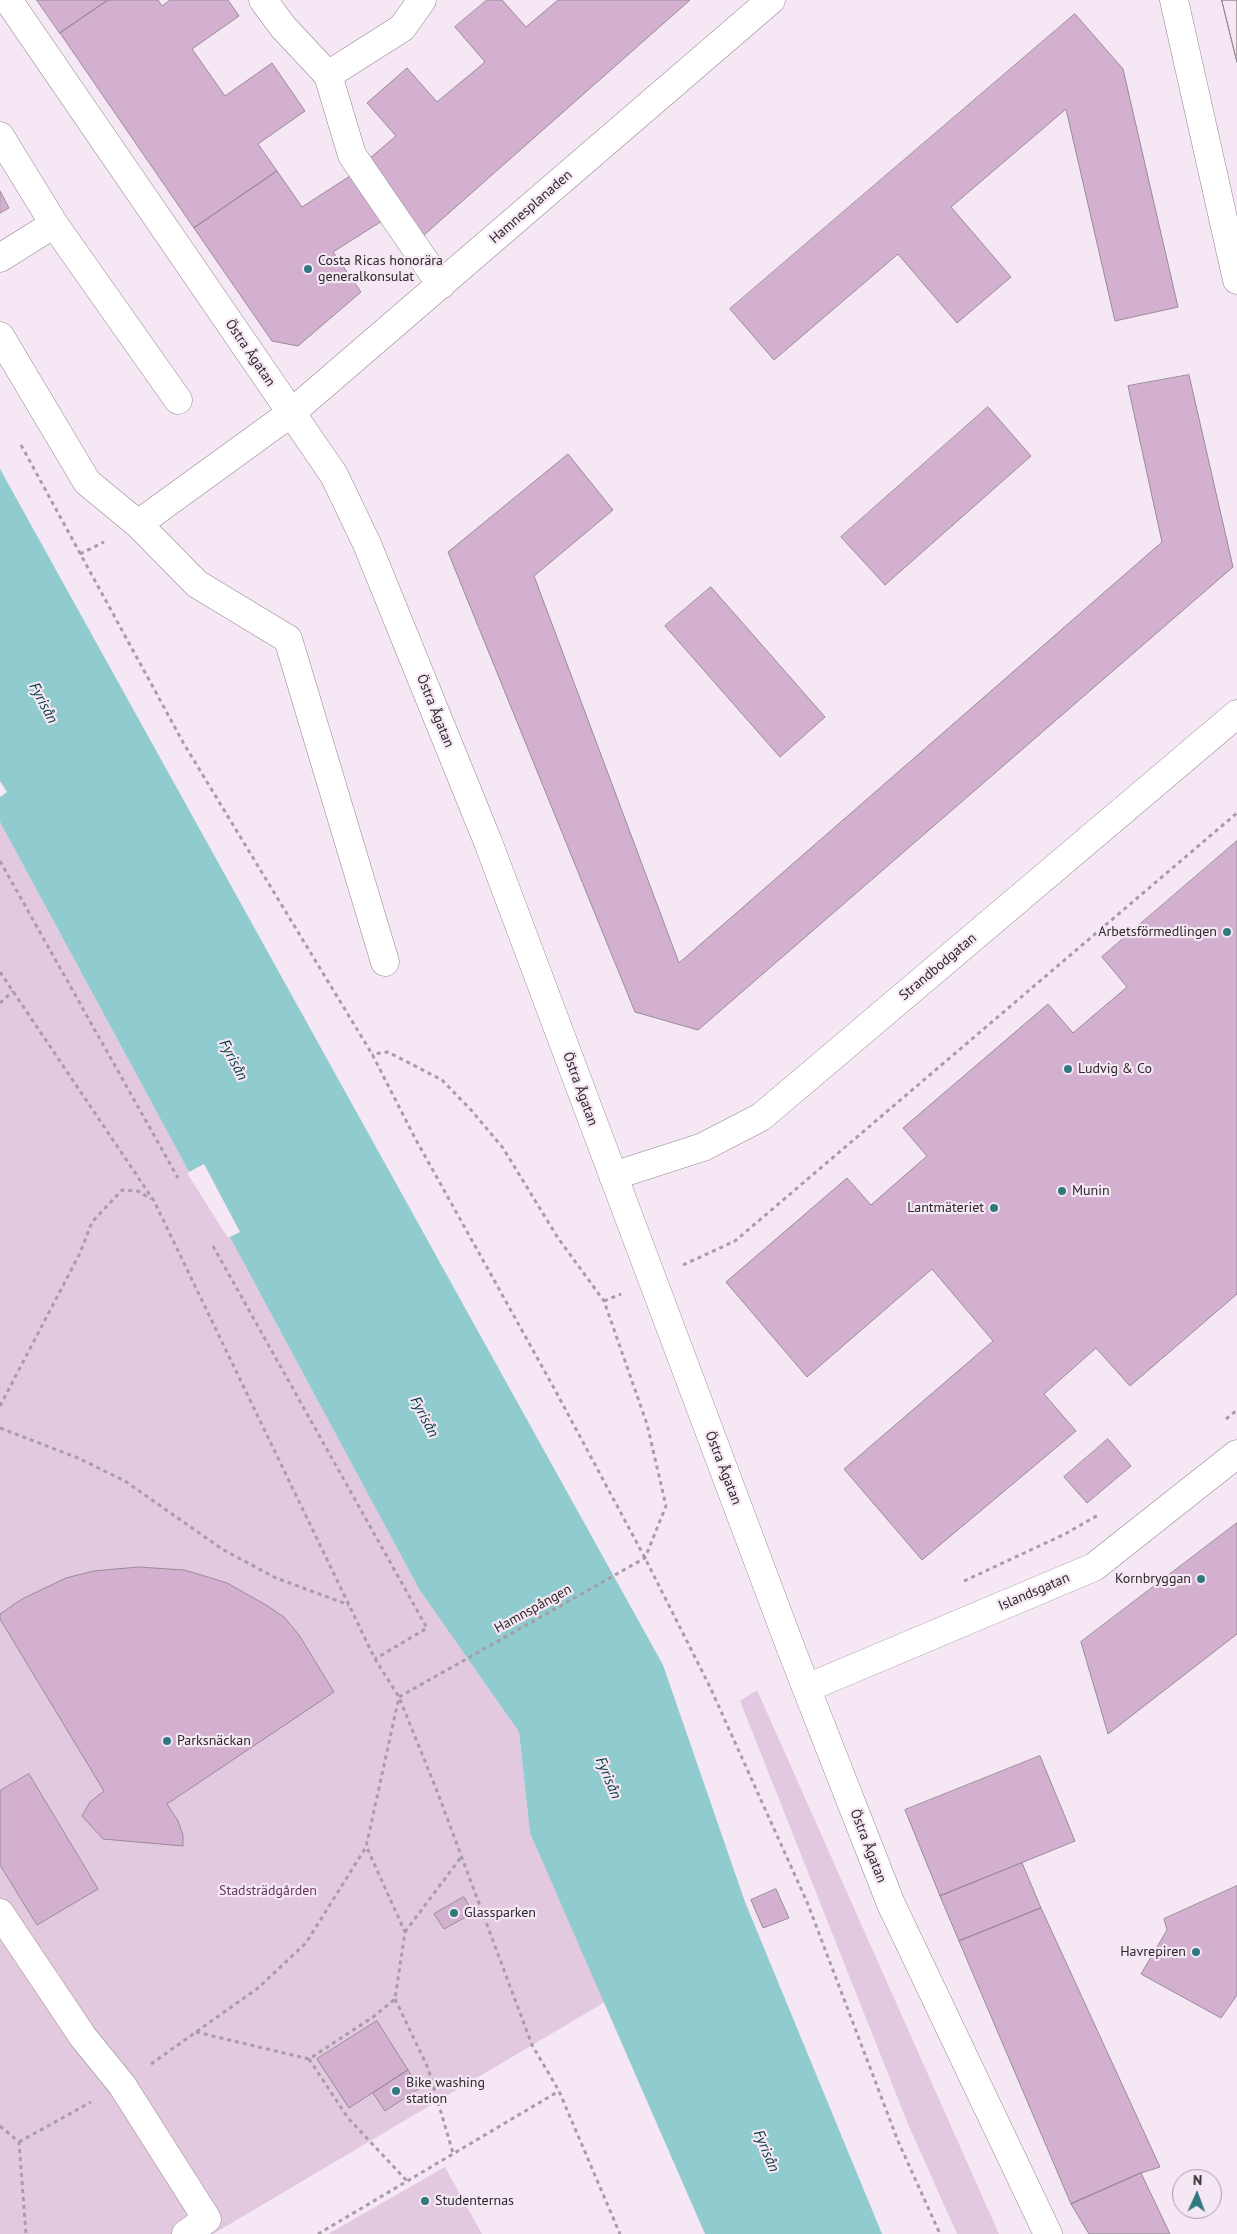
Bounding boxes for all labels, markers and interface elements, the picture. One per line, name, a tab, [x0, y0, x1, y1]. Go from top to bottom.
street label: Hamnesplanaden	[486, 167, 576, 247]
place label: Costa Ricas honorära generalkonsulat	[318, 253, 443, 286]
marker: Costa Ricas honorära generalkonsulat	[302, 263, 314, 275]
street label: Östra Ågatan	[221, 316, 279, 390]
street label: Östra Ågatan	[413, 672, 457, 750]
water label: Fyrisån	[25, 679, 61, 727]
place label: Arbetsförmedlingen	[1098, 924, 1217, 940]
marker: Arbetsförmedlingen	[1221, 926, 1233, 938]
street label: Strandbodgatan	[896, 930, 980, 1004]
water label: Fyrisån	[215, 1036, 251, 1084]
street label: Östra Ågatan	[559, 1050, 601, 1128]
place label: Ludvig & Co	[1078, 1061, 1152, 1077]
marker: Ludvig & Co	[1062, 1063, 1074, 1075]
place label: Munin	[1072, 1183, 1110, 1199]
marker: Munin	[1056, 1185, 1068, 1197]
place label: Lantmäteriet	[907, 1200, 984, 1216]
marker: Lantmäteriet	[988, 1202, 1000, 1214]
water label: Fyrisån	[406, 1393, 442, 1441]
street label: Östra Ågatan	[701, 1429, 745, 1507]
street label: Islandsgatan	[996, 1569, 1072, 1615]
place label: Kornbryggan	[1115, 1571, 1191, 1587]
marker: Kornbryggan	[1195, 1573, 1207, 1585]
street label: Hamnspången	[491, 1581, 575, 1637]
place label: Parksnäckan	[177, 1733, 251, 1749]
marker: Parksnäckan	[161, 1735, 173, 1747]
water label: Fyrisån	[591, 1754, 625, 1802]
street label: Östra Ågatan	[846, 1807, 890, 1885]
park label: Stadsträdgården	[219, 1883, 317, 1899]
place label: Glassparken	[464, 1905, 536, 1921]
marker: Glassparken	[448, 1907, 460, 1919]
place label: Havrepiren	[1120, 1944, 1186, 1960]
marker: Havrepiren	[1190, 1946, 1202, 1958]
place label: Bike washing station	[406, 2075, 485, 2108]
marker: Bike washing station	[390, 2085, 402, 2097]
water label: Fyrisån	[749, 2127, 783, 2175]
north arrow	[1172, 2169, 1222, 2219]
text: N	[1193, 2171, 1202, 2189]
place label: Studenternas	[435, 2193, 514, 2209]
marker: Studenternas	[419, 2195, 431, 2207]

